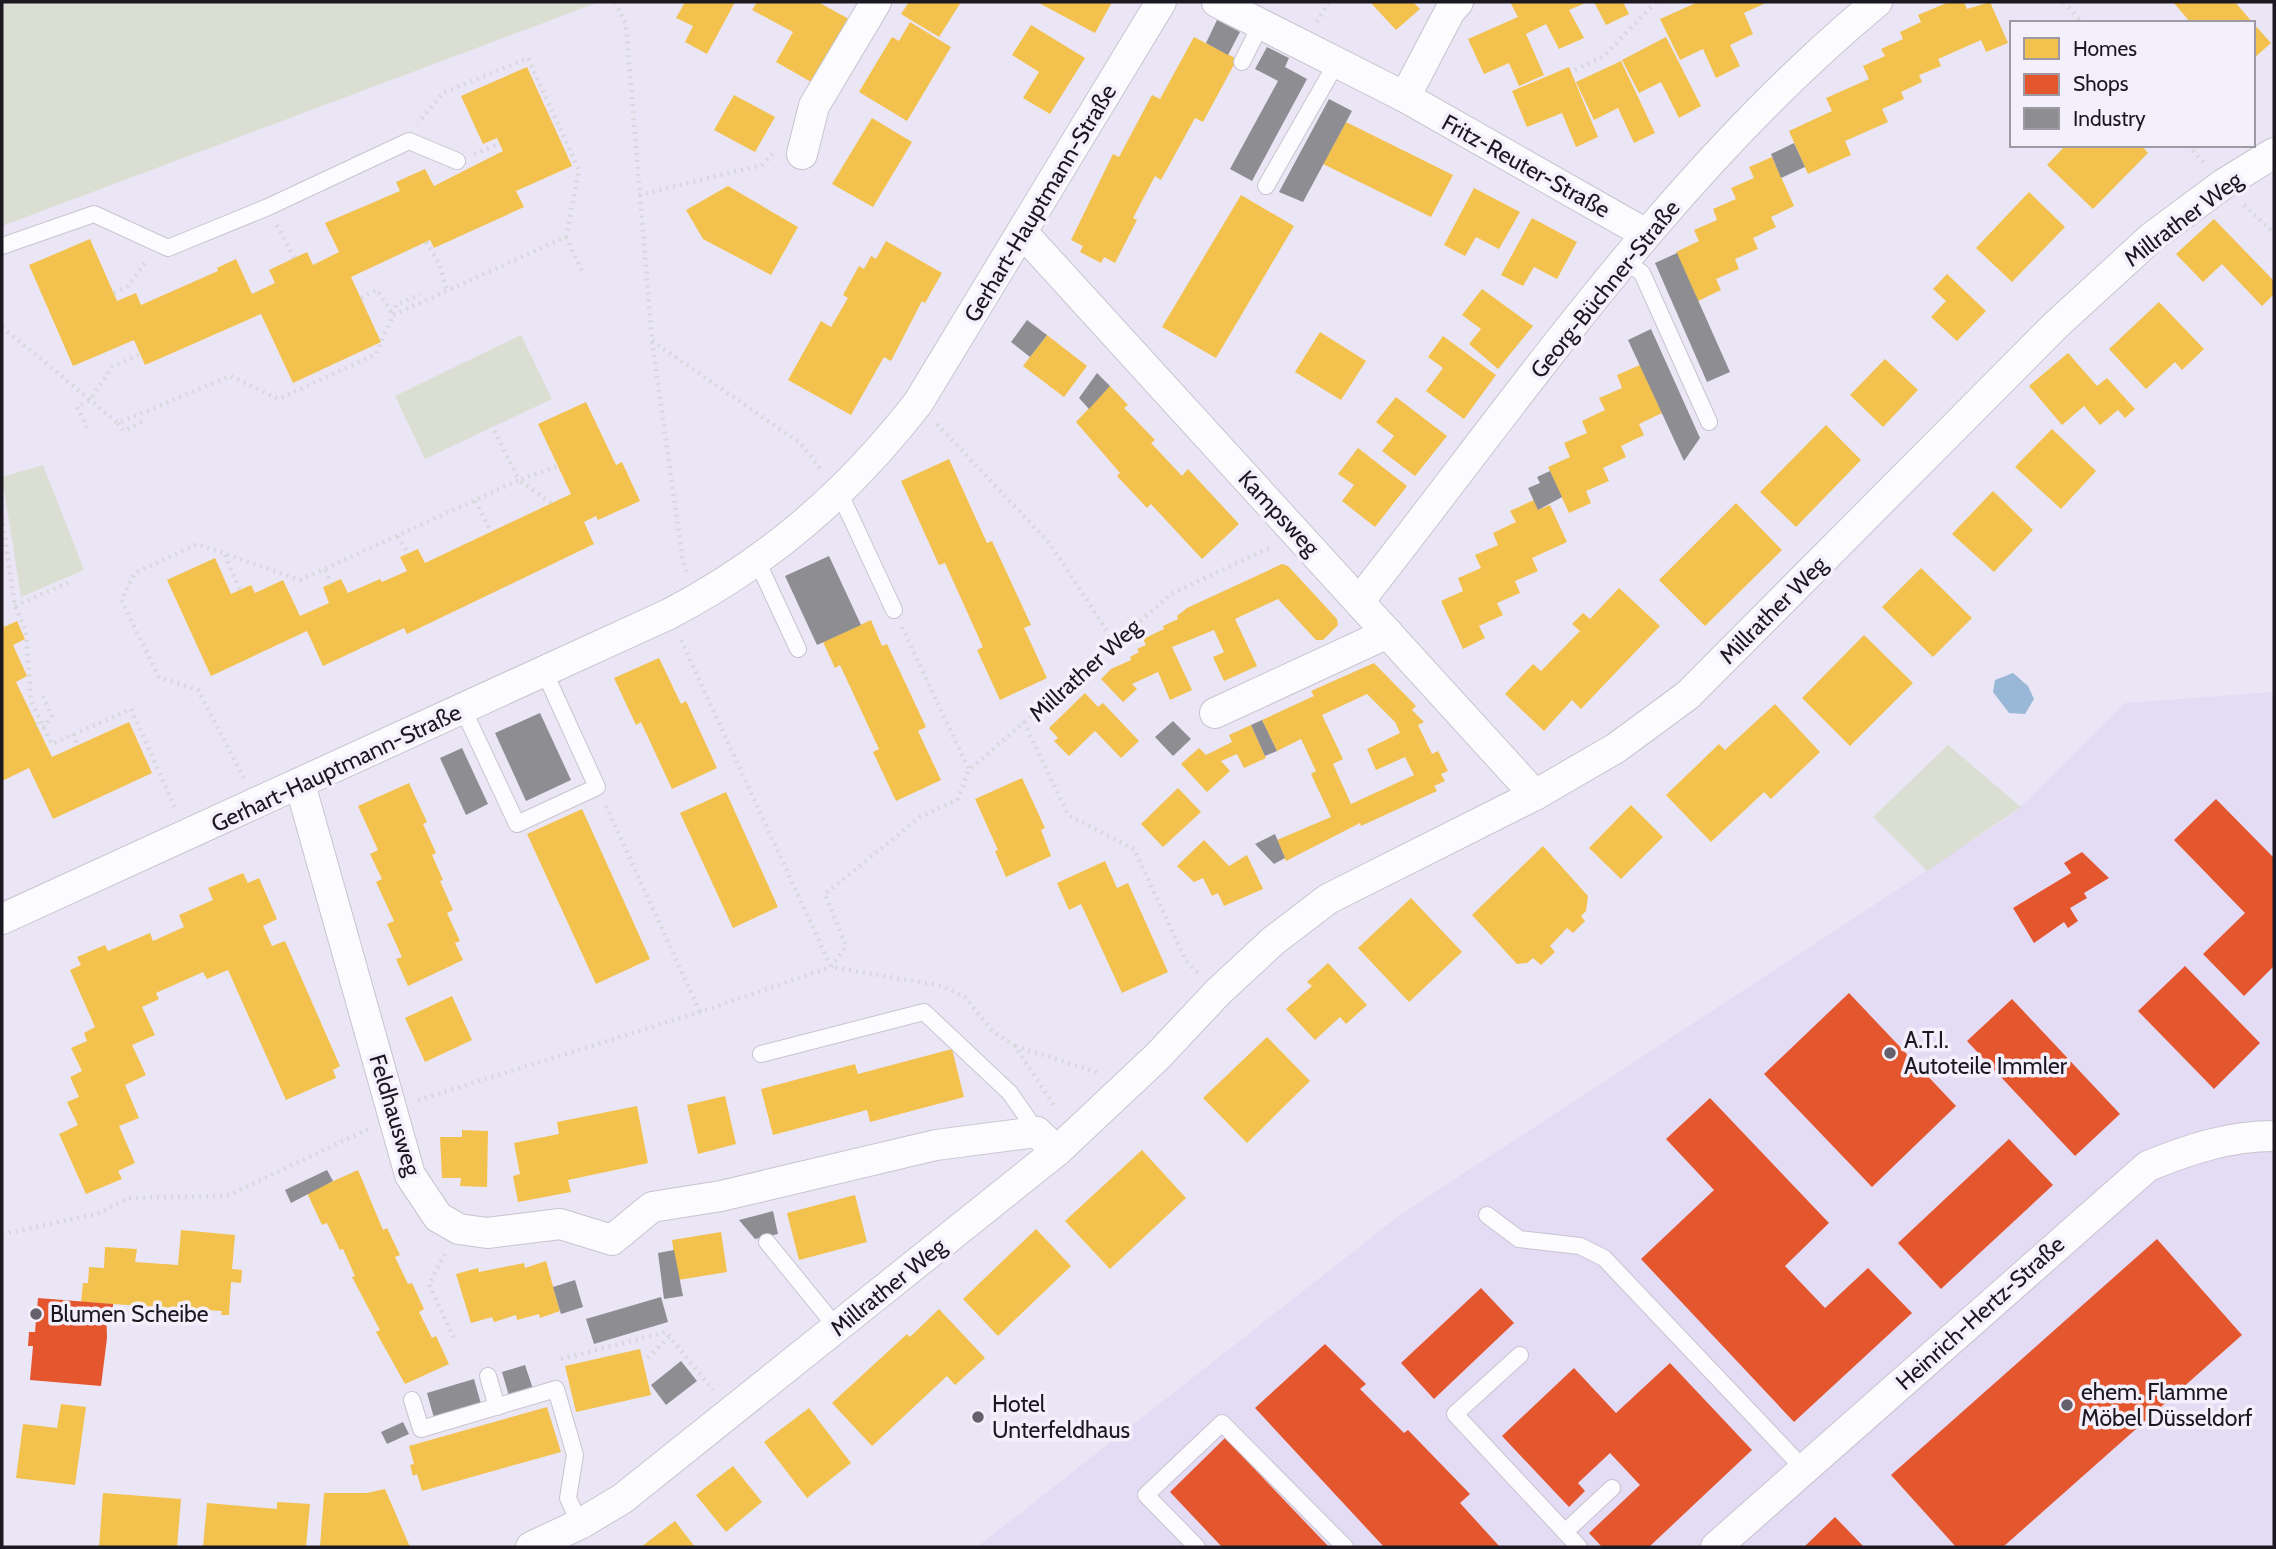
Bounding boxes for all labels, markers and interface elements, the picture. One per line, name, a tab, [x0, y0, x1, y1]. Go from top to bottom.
legend	[2010, 21, 2255, 147]
text: Homes	[2073, 36, 2137, 61]
text: Shops	[2073, 71, 2129, 96]
street label: Gerhart-Hauptmann-Straße	[958, 79, 1122, 327]
text: Industry	[2073, 106, 2146, 131]
street label: Fritz-Reuter-Straße	[1437, 108, 1615, 224]
street label: Millrather Weg	[2118, 165, 2248, 272]
street label: Georg-Büchner-Straße	[1524, 194, 1686, 384]
street label: Kampsweg	[1232, 465, 1326, 562]
street label: Millrather Weg	[1713, 550, 1833, 670]
street label: Millrather Weg	[1023, 612, 1147, 727]
street label: Gerhart-Hauptmann-Straße	[207, 698, 466, 838]
place label: A.T.I. Autoteile Immler	[1904, 1026, 2068, 1080]
marker: A.T.I. Autoteile Immler	[1882, 1045, 1898, 1061]
street label: Feldhausweg	[363, 1051, 427, 1180]
street label: Heinrich-Hertz-Straße	[1890, 1230, 2070, 1396]
street label: Millrather Weg	[825, 1232, 952, 1342]
place label: Blumen Scheibe	[50, 1300, 209, 1328]
marker: Blumen Scheibe	[28, 1306, 44, 1322]
place label: ehem. Flamme Möbel Düsseldorf	[2081, 1378, 2253, 1432]
place label: Hotel Unterfeldhaus	[992, 1390, 1130, 1444]
marker: ehem. Flamme Möbel Düsseldorf	[2059, 1397, 2075, 1413]
marker: Hotel Unterfeldhaus	[970, 1409, 986, 1425]

